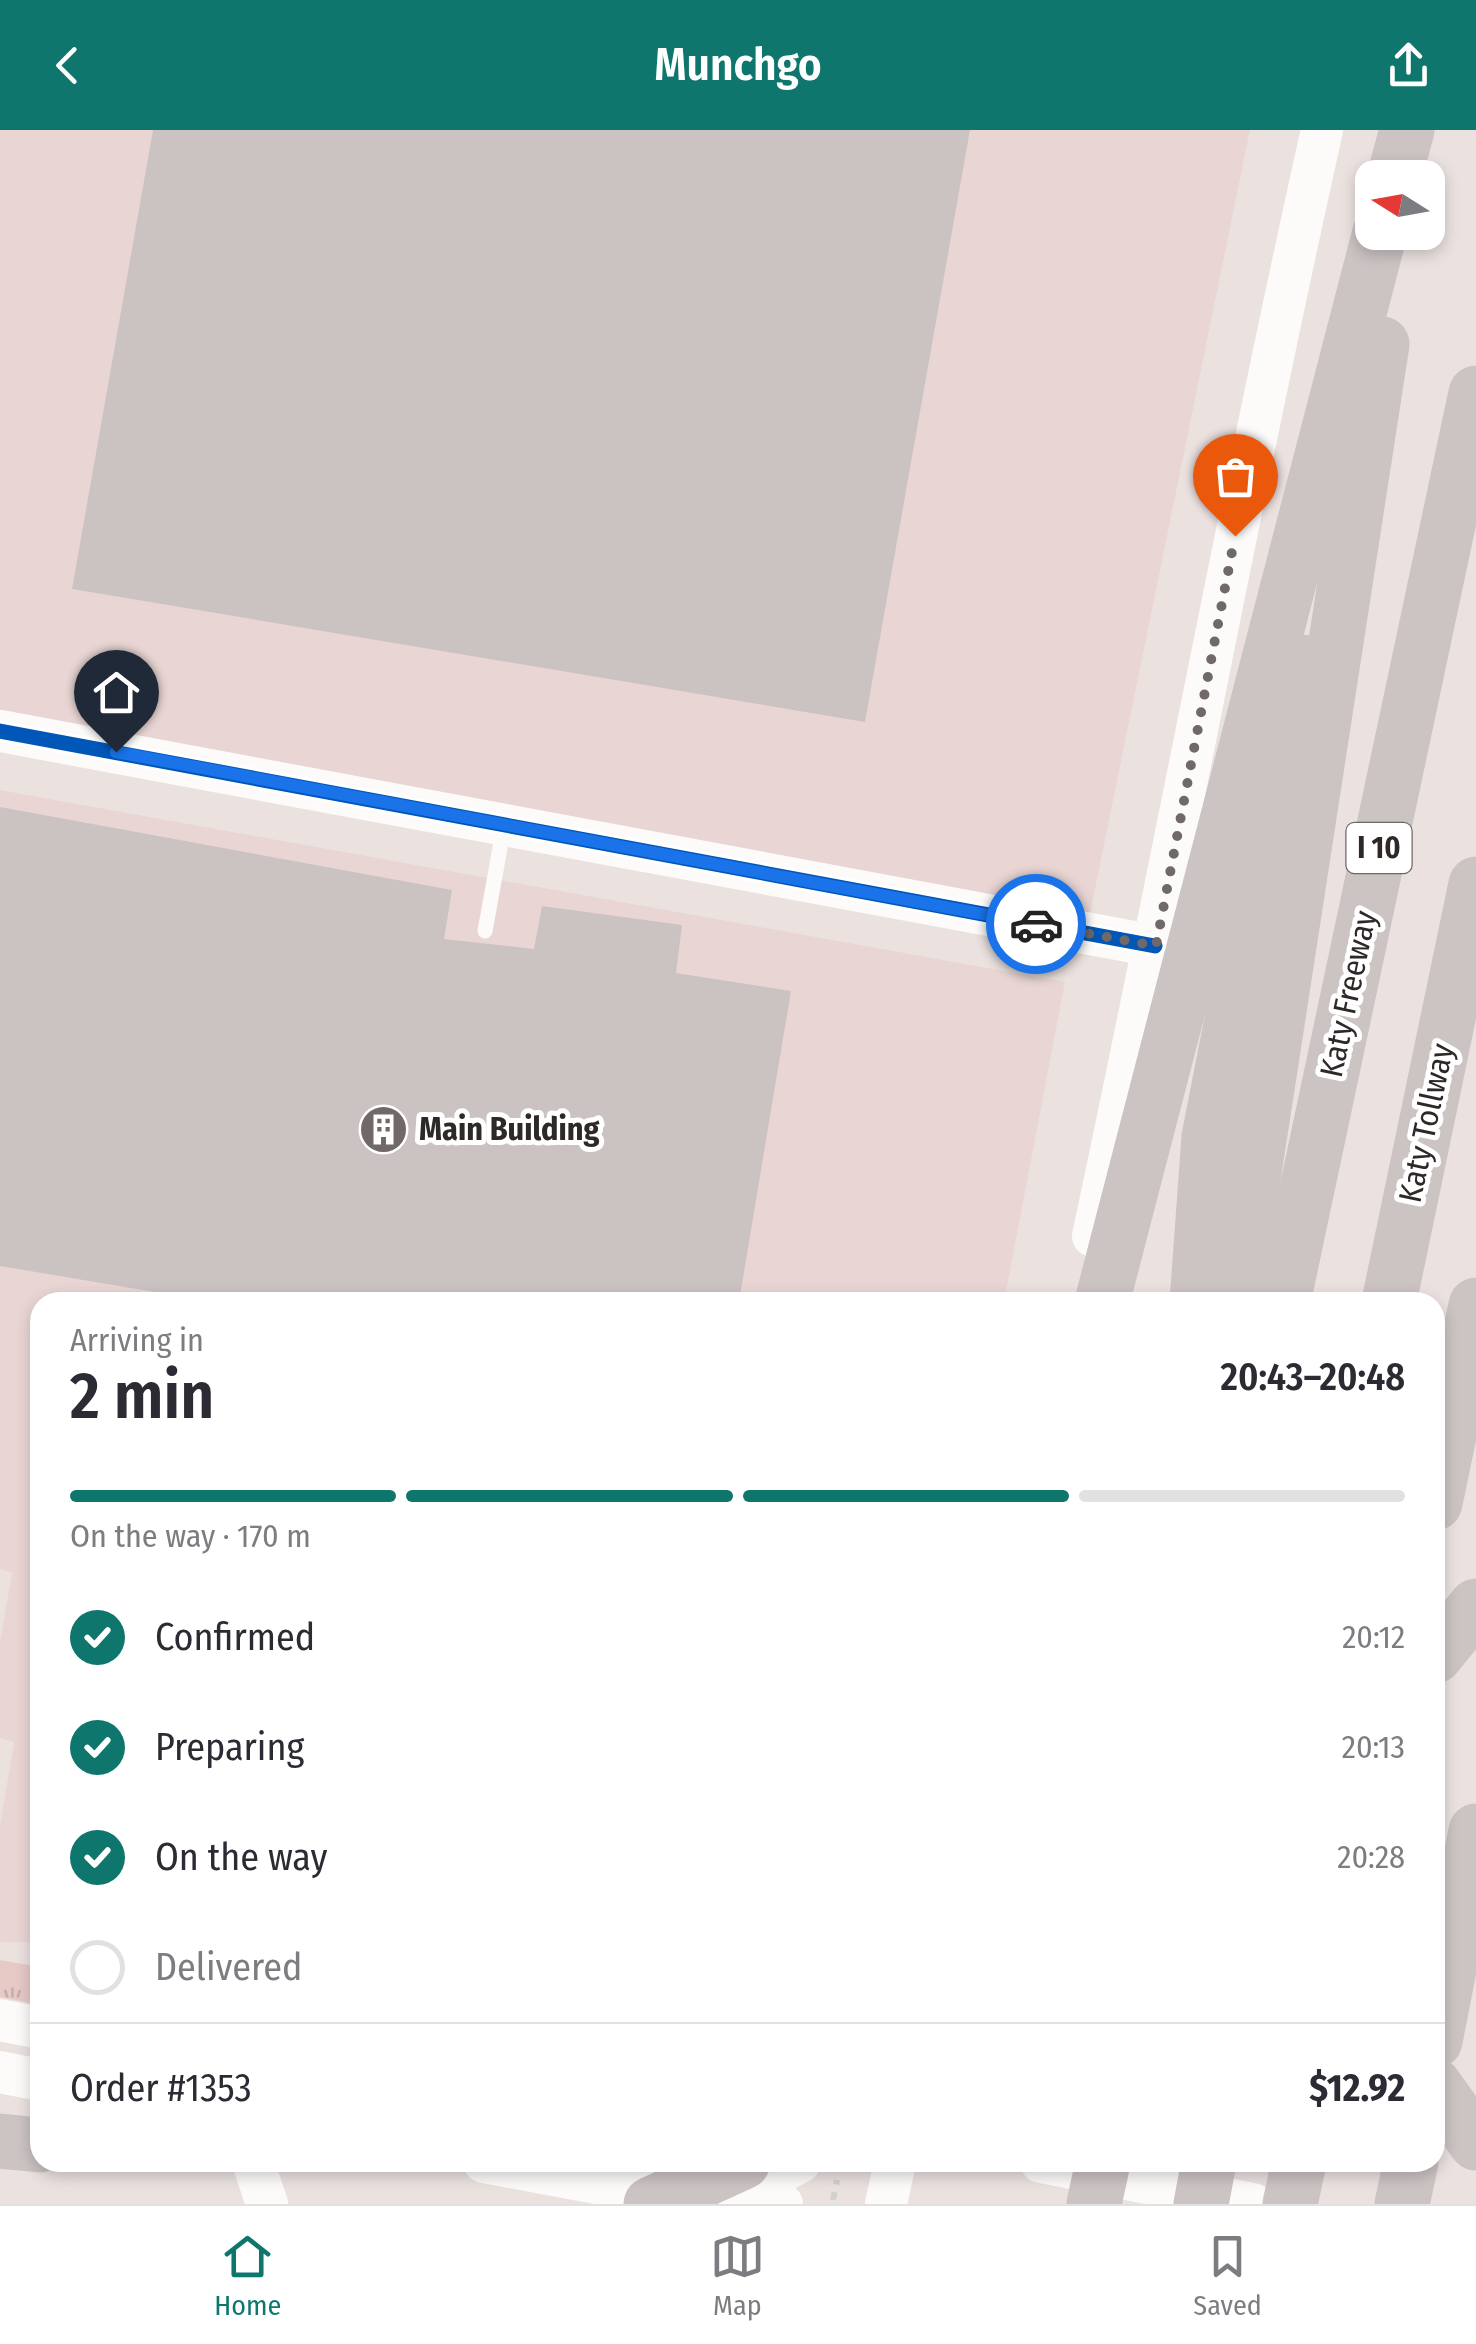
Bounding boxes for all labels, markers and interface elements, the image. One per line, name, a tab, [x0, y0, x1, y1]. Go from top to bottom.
icon: back	[40, 38, 95, 93]
text: Munchgo	[654, 38, 822, 92]
icon: share	[1381, 38, 1436, 93]
north arrow	[1355, 160, 1445, 250]
map controls	[1355, 160, 1445, 250]
pin	[1193, 434, 1278, 537]
icon: bag	[1208, 449, 1263, 504]
pin	[74, 650, 159, 753]
icon: home	[89, 665, 144, 720]
road number: I 10	[1346, 823, 1412, 873]
courier	[986, 874, 1086, 974]
icon: car	[1009, 897, 1064, 952]
street label: Katy Freeway	[1312, 907, 1384, 1081]
street label: Katy Tollway	[1391, 1039, 1462, 1206]
building icon: Main Building	[358, 1103, 410, 1155]
place label: Main Building	[419, 1110, 600, 1148]
text: Arriving in	[70, 1321, 204, 1359]
text: 20:43–20:48	[1220, 1354, 1405, 1400]
text: 2 min	[70, 1357, 214, 1435]
text: On the way · 170 m	[70, 1517, 311, 1555]
icon: check	[70, 1610, 125, 1665]
text: Confirmed	[155, 1614, 315, 1660]
text: 20:12	[1342, 1618, 1405, 1656]
icon: check	[70, 1720, 125, 1775]
text: Preparing	[155, 1724, 304, 1770]
text: 20:13	[1342, 1728, 1405, 1766]
icon: check	[70, 1830, 125, 1885]
text: On the way	[155, 1834, 327, 1880]
text: 20:28	[1337, 1838, 1405, 1876]
text: Delivered	[155, 1944, 302, 1990]
text: Order #1353	[70, 2065, 252, 2111]
text: $12.92	[1309, 2065, 1405, 2111]
tab: Home	[214, 2229, 281, 2322]
tab: Map	[710, 2229, 765, 2322]
tab: Saved	[1193, 2229, 1262, 2322]

